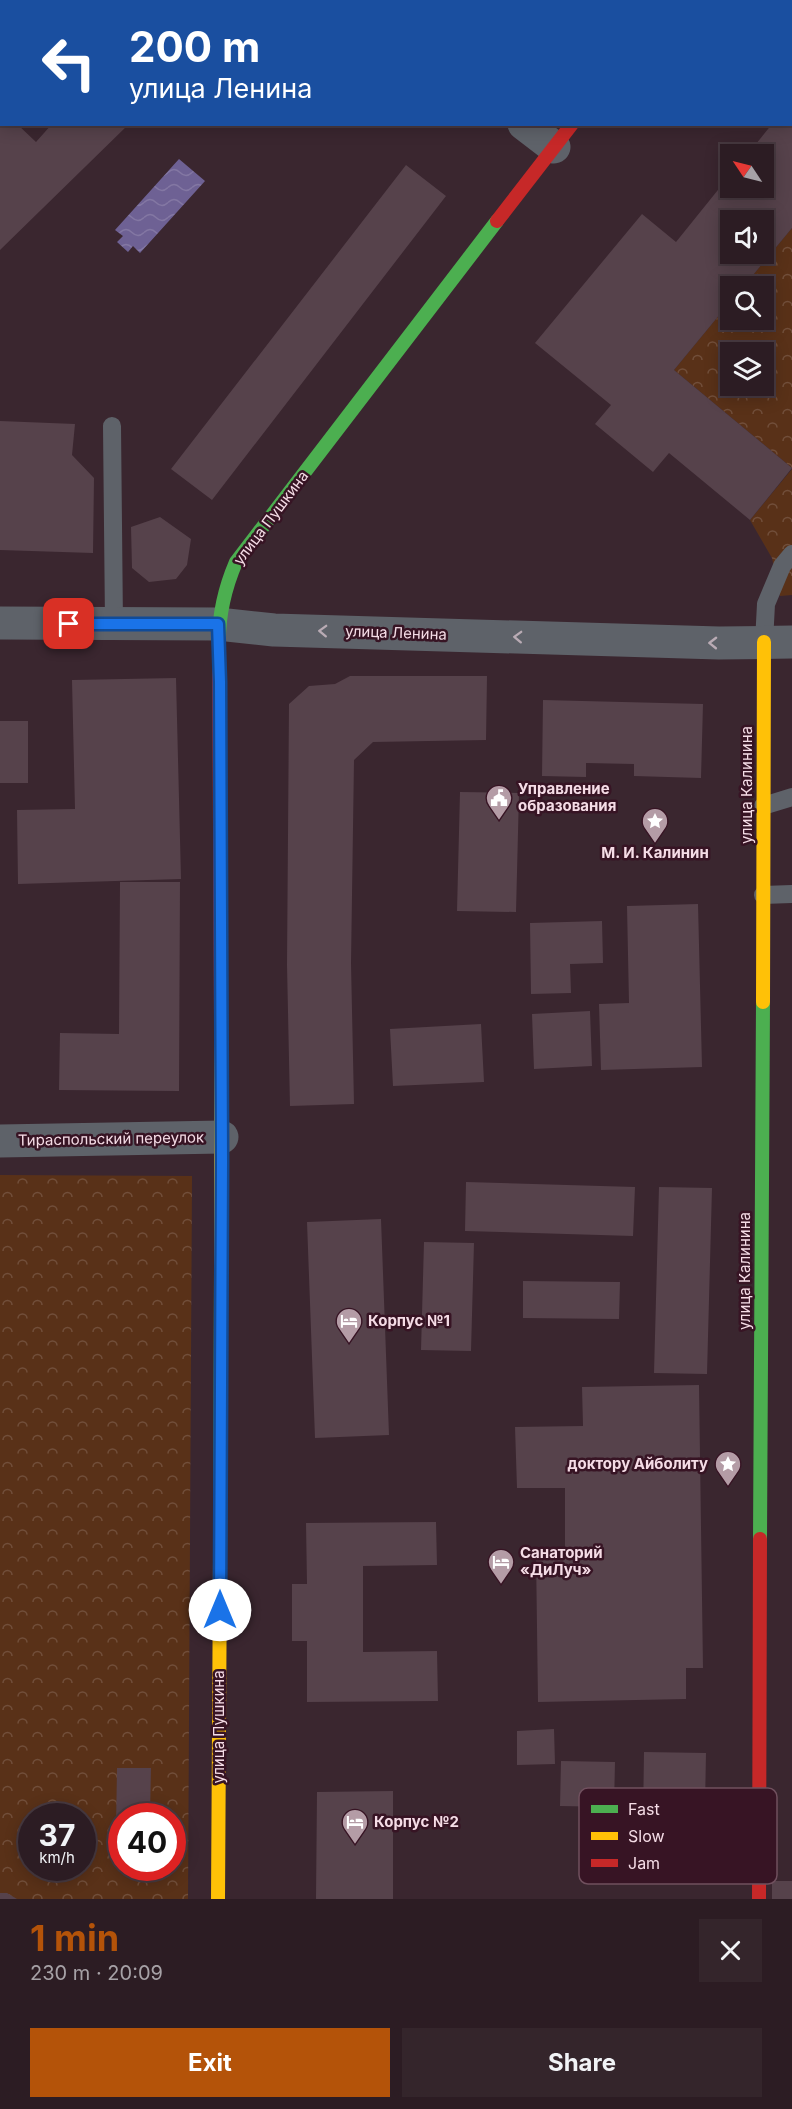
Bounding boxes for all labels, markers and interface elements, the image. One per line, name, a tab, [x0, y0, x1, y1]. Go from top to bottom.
text: 200 m	[129, 21, 260, 72]
icon: left	[30, 24, 108, 102]
text: улица Ленина	[129, 72, 312, 105]
north arrow	[720, 144, 774, 198]
map controls	[720, 144, 774, 396]
button: sound	[720, 210, 774, 264]
button: search	[720, 276, 774, 330]
button: layers	[720, 342, 774, 396]
street label: улица Пушкина	[229, 467, 312, 569]
pin	[43, 598, 94, 649]
icon: arrive	[52, 607, 85, 640]
street label: улица Ленина	[345, 621, 447, 644]
one-way arrow	[318, 625, 327, 638]
one-way arrow	[513, 631, 522, 643]
one-way arrow	[708, 637, 717, 649]
street label: улица Калинина	[737, 726, 756, 844]
place label: Управление образования	[518, 779, 616, 815]
public building icon: Управление образования	[484, 783, 514, 821]
place icon: М. И. Калинин	[640, 806, 670, 844]
place label: М. И. Калинин	[601, 843, 709, 862]
street label: Тираспольский переулок	[18, 1127, 204, 1150]
street label: улица Калинина	[735, 1212, 754, 1330]
hotel icon: Корпус №1	[334, 1306, 364, 1344]
place label: Корпус №1	[368, 1311, 450, 1330]
place icon: доктору Айболиту	[713, 1449, 743, 1487]
place label: доктору Айболиту	[568, 1454, 708, 1473]
place label: Санаторий «ДиЛуч»	[520, 1543, 602, 1579]
hotel icon: Санаторий «ДиЛуч»	[486, 1547, 516, 1585]
position arrow	[188, 1578, 252, 1642]
street label: улица Пушкина	[209, 1670, 228, 1784]
legend	[579, 1788, 777, 1884]
text: Fast	[628, 1799, 660, 1819]
speed limit sign: 40	[108, 1803, 186, 1881]
hotel icon: Корпус №2	[340, 1807, 370, 1845]
place label: Корпус №2	[374, 1812, 459, 1831]
text: 37	[39, 1817, 75, 1853]
text: Slow	[628, 1826, 665, 1846]
text: km/h	[39, 1848, 75, 1867]
text: Jam	[628, 1853, 660, 1873]
text: 1 min	[30, 1916, 119, 1960]
button: close	[699, 1919, 762, 1982]
text: 230 m · 20:09	[30, 1961, 163, 1985]
button: Exit	[30, 2028, 390, 2097]
button: Share	[402, 2028, 762, 2097]

